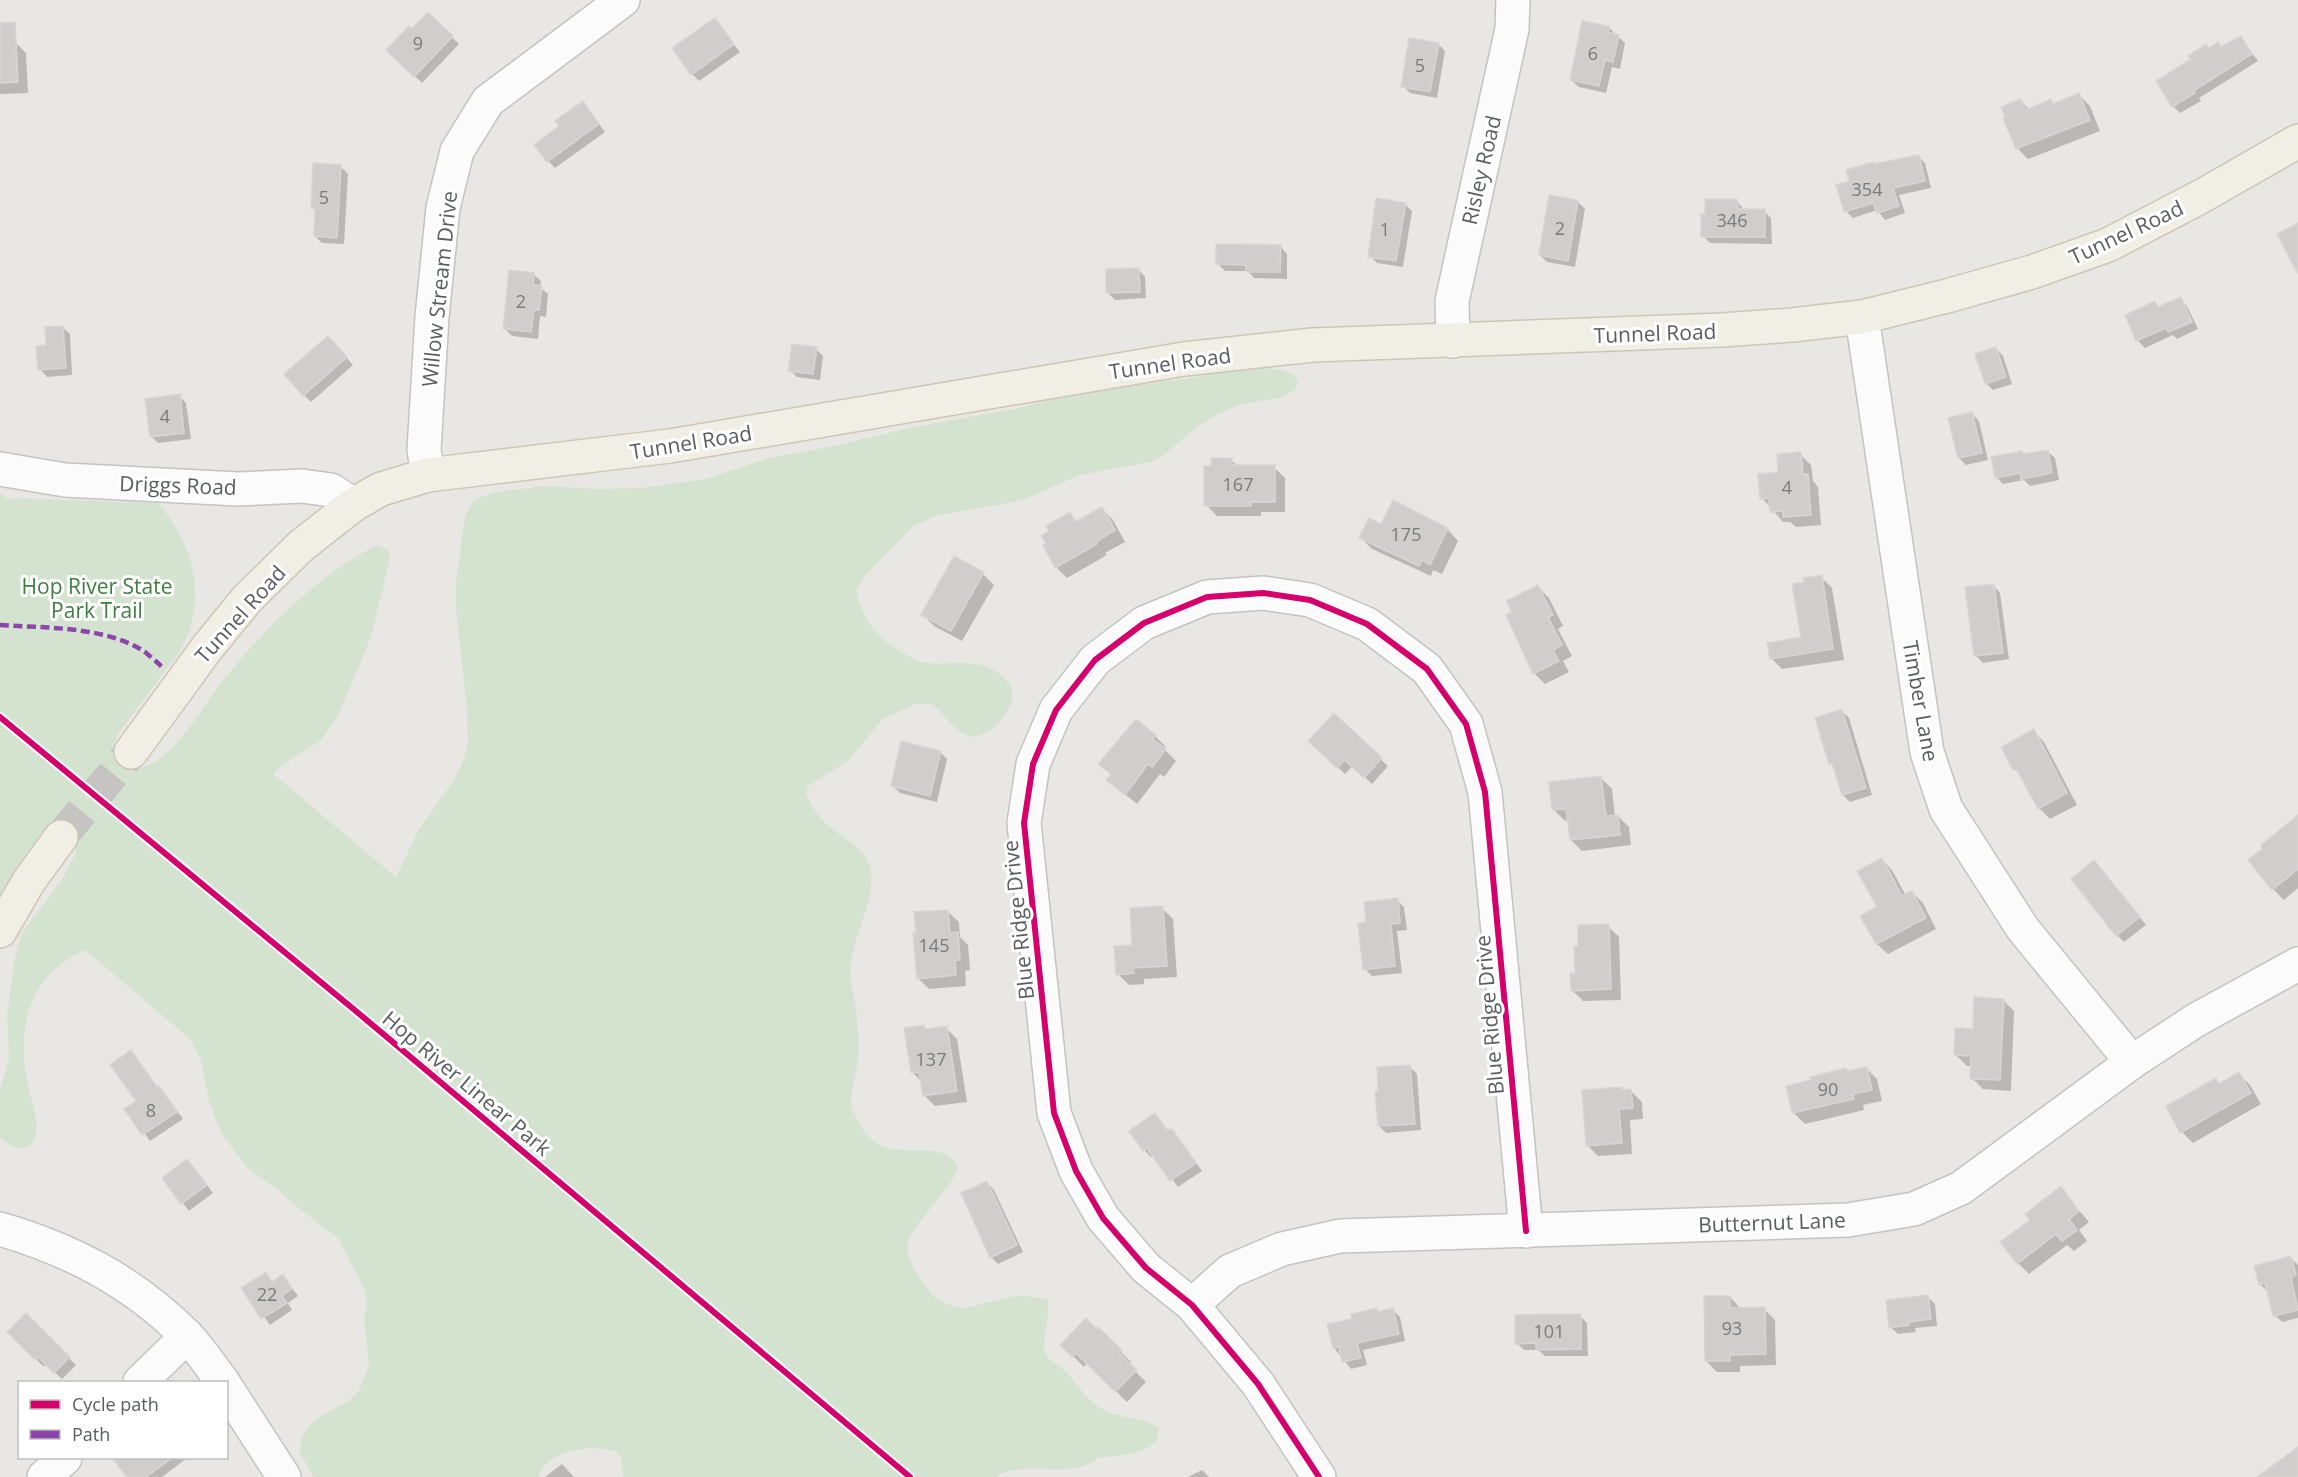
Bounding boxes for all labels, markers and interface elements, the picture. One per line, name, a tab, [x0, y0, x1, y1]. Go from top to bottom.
house number: 9	[413, 31, 423, 55]
house number: 6	[1588, 41, 1598, 65]
house number: 5	[1415, 53, 1425, 77]
street label: Risley Road	[1455, 113, 1507, 227]
house number: 354	[1852, 177, 1882, 201]
house number: 5	[319, 185, 329, 209]
street label: Willow Stream Drive	[415, 190, 463, 388]
street label: Tunnel Road	[2064, 193, 2188, 271]
house number: 346	[1717, 208, 1747, 232]
house number: 2	[1555, 216, 1565, 240]
house number: 1	[1380, 217, 1390, 241]
house number: 2	[516, 289, 526, 313]
street label: Tunnel Road	[1593, 317, 1717, 349]
street label: Tunnel Road	[1107, 341, 1233, 385]
house number: 4	[160, 404, 170, 428]
street label: Tunnel Road	[628, 419, 754, 465]
street label: Driggs Road	[119, 469, 237, 501]
house number: 167	[1223, 472, 1253, 496]
house number: 4	[1782, 475, 1792, 499]
house number: 175	[1391, 522, 1421, 546]
street label: Tunnel Road	[188, 559, 292, 669]
park label: Hop River State Park Trail	[22, 572, 172, 624]
street label: Timber Lane	[1897, 638, 1945, 764]
street label: Blue Ridge Drive	[996, 839, 1040, 1001]
house number: 145	[919, 933, 949, 957]
street label: Blue Ridge Drive	[1468, 934, 1510, 1096]
street label: Hop River Linear Park	[377, 1004, 557, 1162]
house number: 137	[916, 1047, 946, 1071]
house number: 90	[1818, 1077, 1838, 1101]
house number: 8	[146, 1098, 156, 1122]
street label: Butternut Lane	[1698, 1205, 1846, 1239]
house number: 22	[257, 1282, 277, 1306]
house number: 93	[1722, 1316, 1742, 1340]
house number: 101	[1534, 1319, 1564, 1343]
legend	[18, 1381, 228, 1459]
text: Cycle path	[72, 1392, 159, 1416]
text: Path	[72, 1422, 110, 1446]

